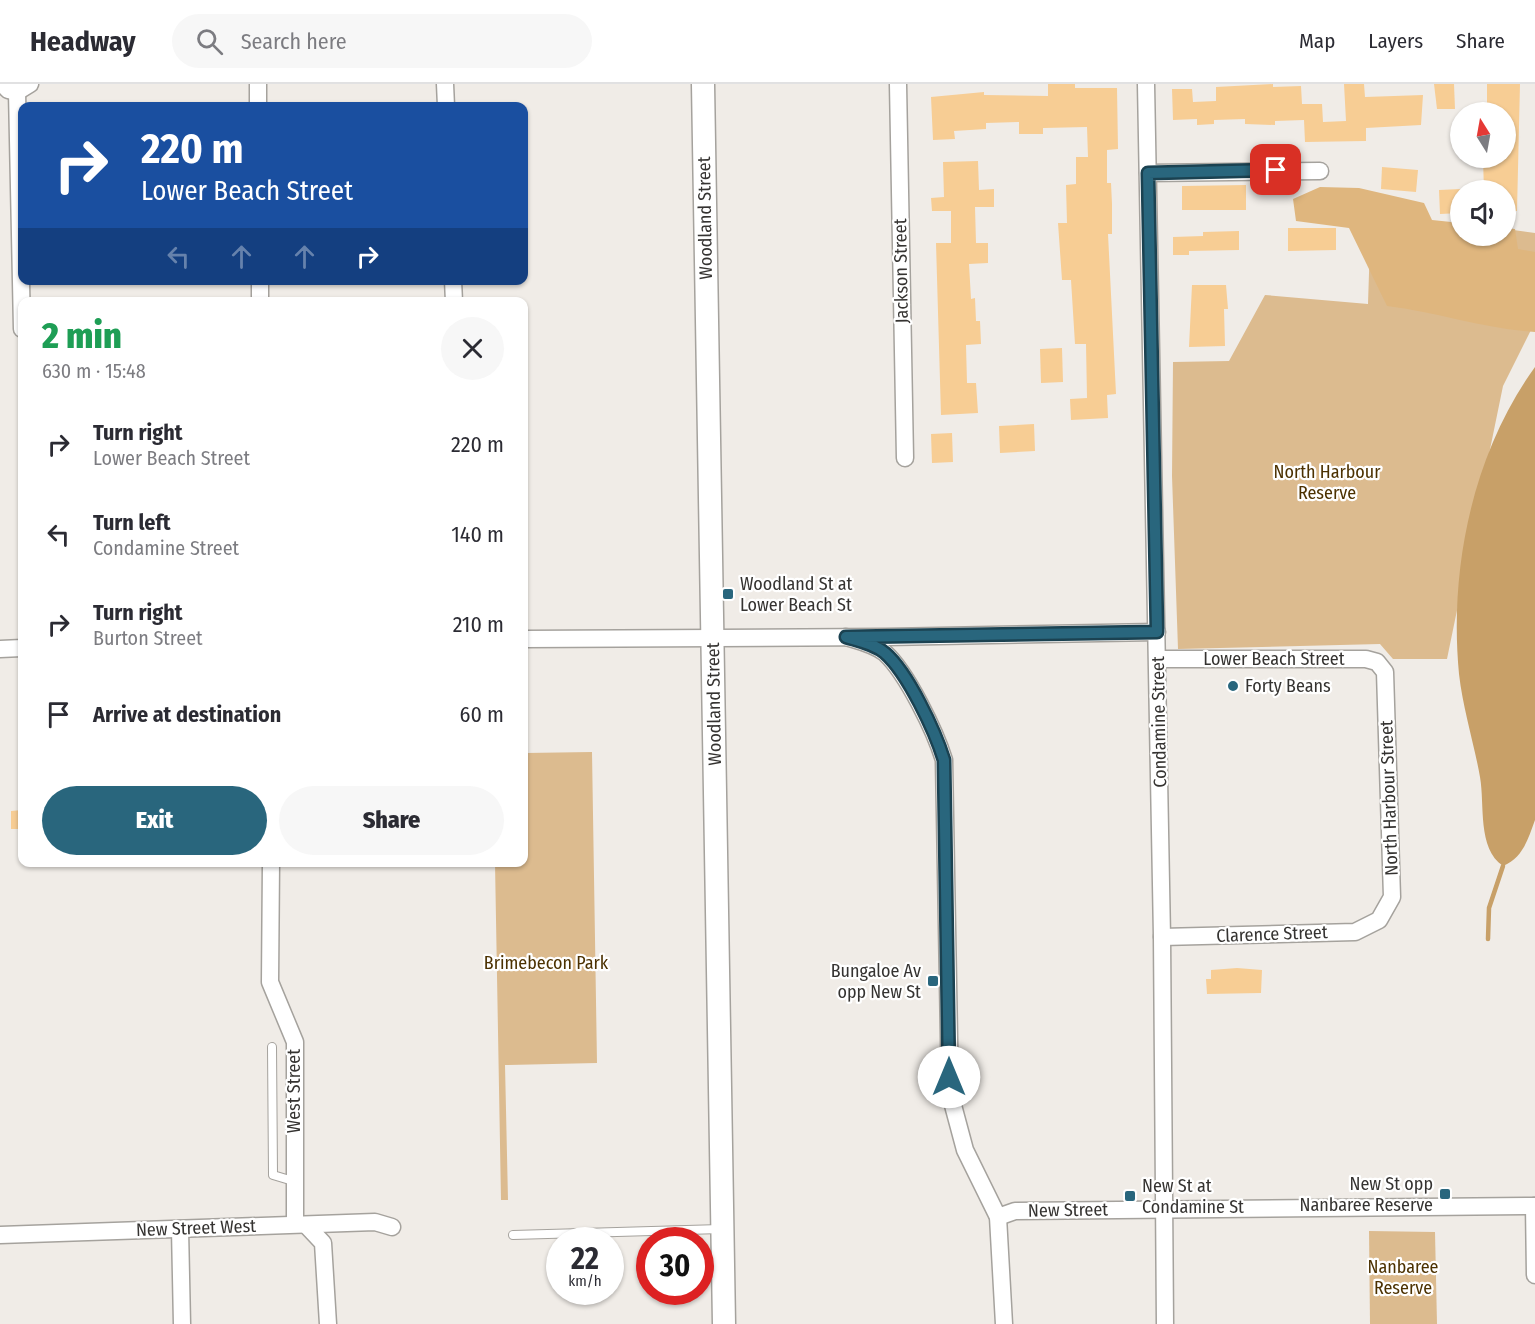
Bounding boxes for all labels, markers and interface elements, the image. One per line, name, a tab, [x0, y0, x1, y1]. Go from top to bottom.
search box	[172, 14, 592, 68]
text: Headway	[30, 25, 136, 58]
icon: search	[193, 25, 226, 58]
text: Search here	[241, 28, 347, 55]
text: Map	[1299, 28, 1335, 54]
text: Layers	[1368, 28, 1423, 54]
text: Share	[1456, 28, 1505, 54]
north arrow	[1450, 102, 1516, 168]
map controls	[1450, 102, 1516, 246]
text: 220 m	[141, 124, 244, 174]
icon: right	[42, 126, 120, 204]
pin	[1250, 144, 1301, 195]
icon: arrive	[1259, 153, 1292, 186]
street label: Woodland Street	[693, 156, 717, 280]
text: Lower Beach Street	[141, 175, 353, 207]
button: sound	[1450, 180, 1516, 246]
street label: Jackson Street	[889, 218, 913, 324]
icon: left	[162, 240, 195, 273]
icon: ahead	[225, 240, 258, 273]
icon: ahead	[288, 240, 321, 273]
icon: right	[351, 240, 384, 273]
text: 2 min	[42, 314, 122, 358]
button: close	[441, 317, 504, 380]
text: 630 m · 15:48	[42, 359, 146, 383]
text: Turn right	[93, 419, 182, 446]
icon: right	[42, 428, 75, 461]
text: 220 m	[451, 431, 504, 458]
text: Lower Beach Street	[93, 446, 250, 470]
park label: North Harbour Reserve	[1273, 461, 1381, 504]
text: Turn left	[93, 509, 171, 536]
icon: left	[42, 518, 75, 551]
text: 140 m	[451, 521, 504, 548]
text: Condamine Street	[93, 536, 239, 560]
place label: Woodland St at Lower Beach St	[740, 573, 853, 616]
marker: Woodland St at Lower Beach St	[721, 587, 735, 601]
text: Turn right	[93, 599, 182, 626]
icon: right	[42, 608, 75, 641]
text: 210 m	[453, 611, 504, 638]
text: Burton Street	[93, 626, 203, 650]
street label: Woodland Street	[702, 642, 726, 766]
street label: Lower Beach Street	[1203, 648, 1345, 670]
street label: Condamine Street	[1147, 656, 1171, 788]
place label: Forty Beans	[1245, 675, 1331, 697]
marker: Forty Beans	[1226, 679, 1240, 693]
icon: arrive	[42, 698, 75, 731]
text: Arrive at destination	[93, 701, 281, 728]
text: 60 m	[460, 701, 504, 728]
street label: North Harbour Street	[1375, 720, 1403, 876]
button: Exit	[42, 786, 267, 855]
button: Share	[279, 786, 504, 855]
street label: Clarence Street	[1216, 921, 1328, 947]
park label: Brimebecon Park	[484, 952, 609, 974]
place label: Bungaloe Av opp New St	[831, 960, 921, 1003]
marker: Bungaloe Av opp New St	[926, 974, 940, 988]
position arrow	[917, 1045, 981, 1109]
street label: West Street	[283, 1049, 305, 1133]
place label: New St opp Nanbaree Reserve	[1300, 1173, 1433, 1216]
place label: New St at Condamine St	[1142, 1175, 1244, 1218]
marker: New St opp Nanbaree Reserve	[1438, 1187, 1452, 1201]
marker: New St at Condamine St	[1123, 1189, 1137, 1203]
street label: New Street	[1028, 1198, 1108, 1222]
street label: New Street West	[136, 1215, 257, 1241]
speed limit sign: 30	[636, 1227, 714, 1305]
text: 22	[571, 1241, 599, 1277]
park label: Nanbaree Reserve	[1367, 1256, 1439, 1299]
text: km/h	[568, 1272, 602, 1290]

